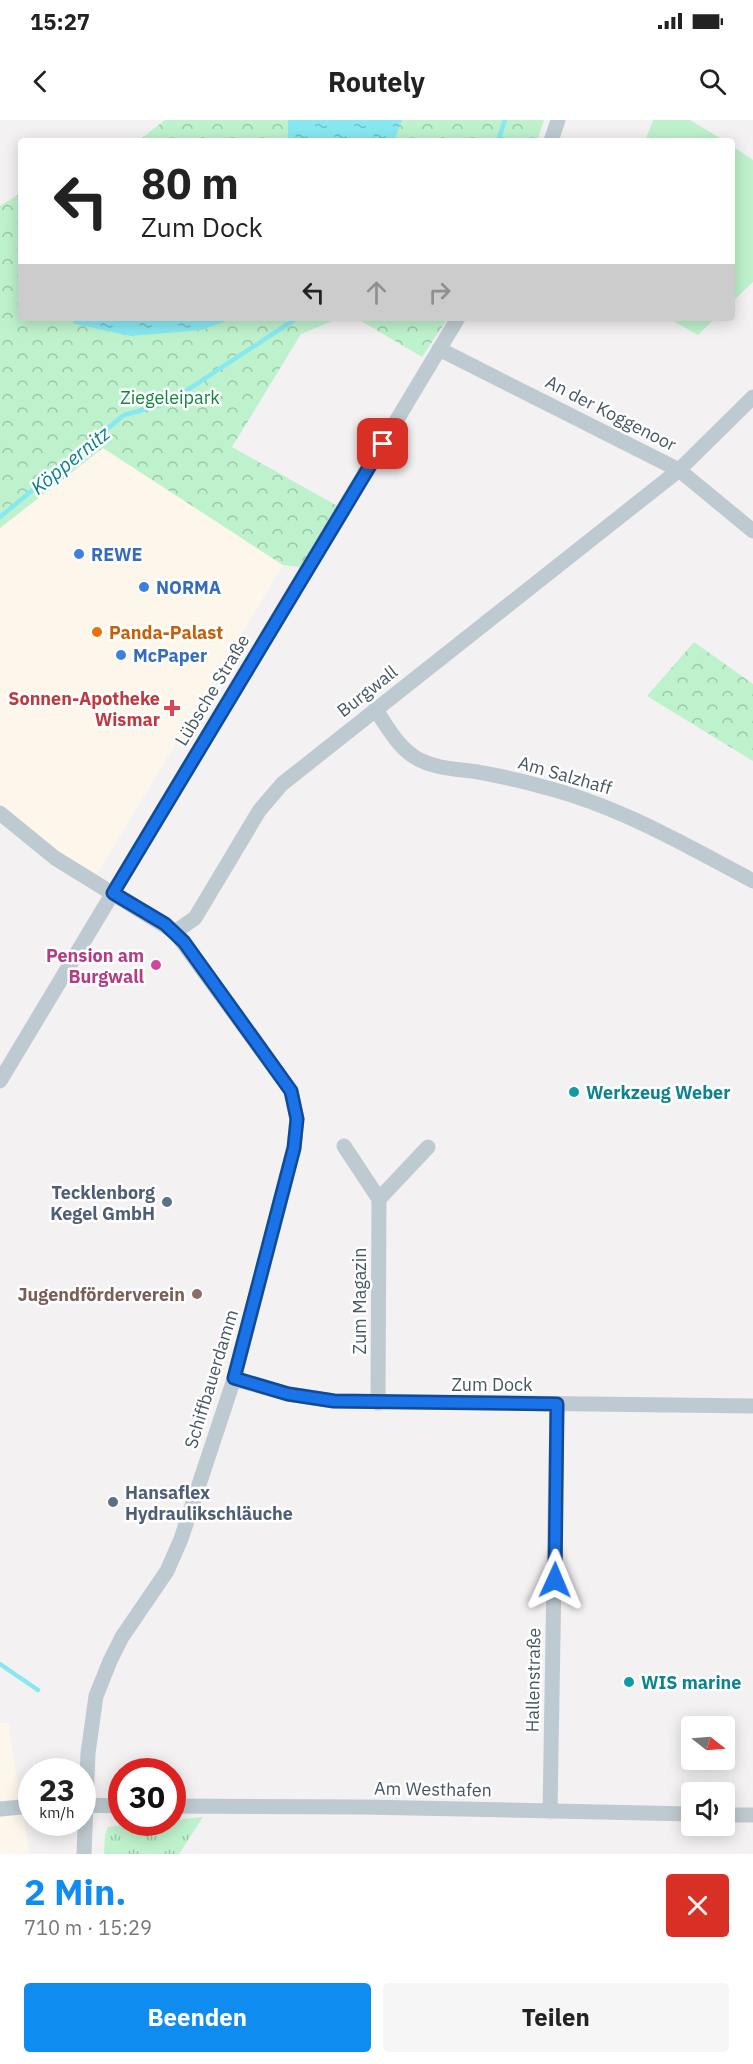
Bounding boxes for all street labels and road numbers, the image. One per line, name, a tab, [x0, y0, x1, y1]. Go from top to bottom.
street label: An der Koggenoor	[542, 370, 681, 456]
street label: Lübsche Straße	[170, 630, 254, 750]
street label: Burgwall	[332, 660, 402, 722]
street label: Am Salzhaff	[516, 751, 615, 799]
street label: Zum Magazin	[348, 1248, 371, 1354]
street label: Schiffbauerdamm	[179, 1307, 243, 1451]
street label: Zum Dock	[451, 1373, 533, 1396]
street label: Hallenstraße	[521, 1627, 545, 1733]
street label: Am Westhafen	[374, 1776, 492, 1802]

